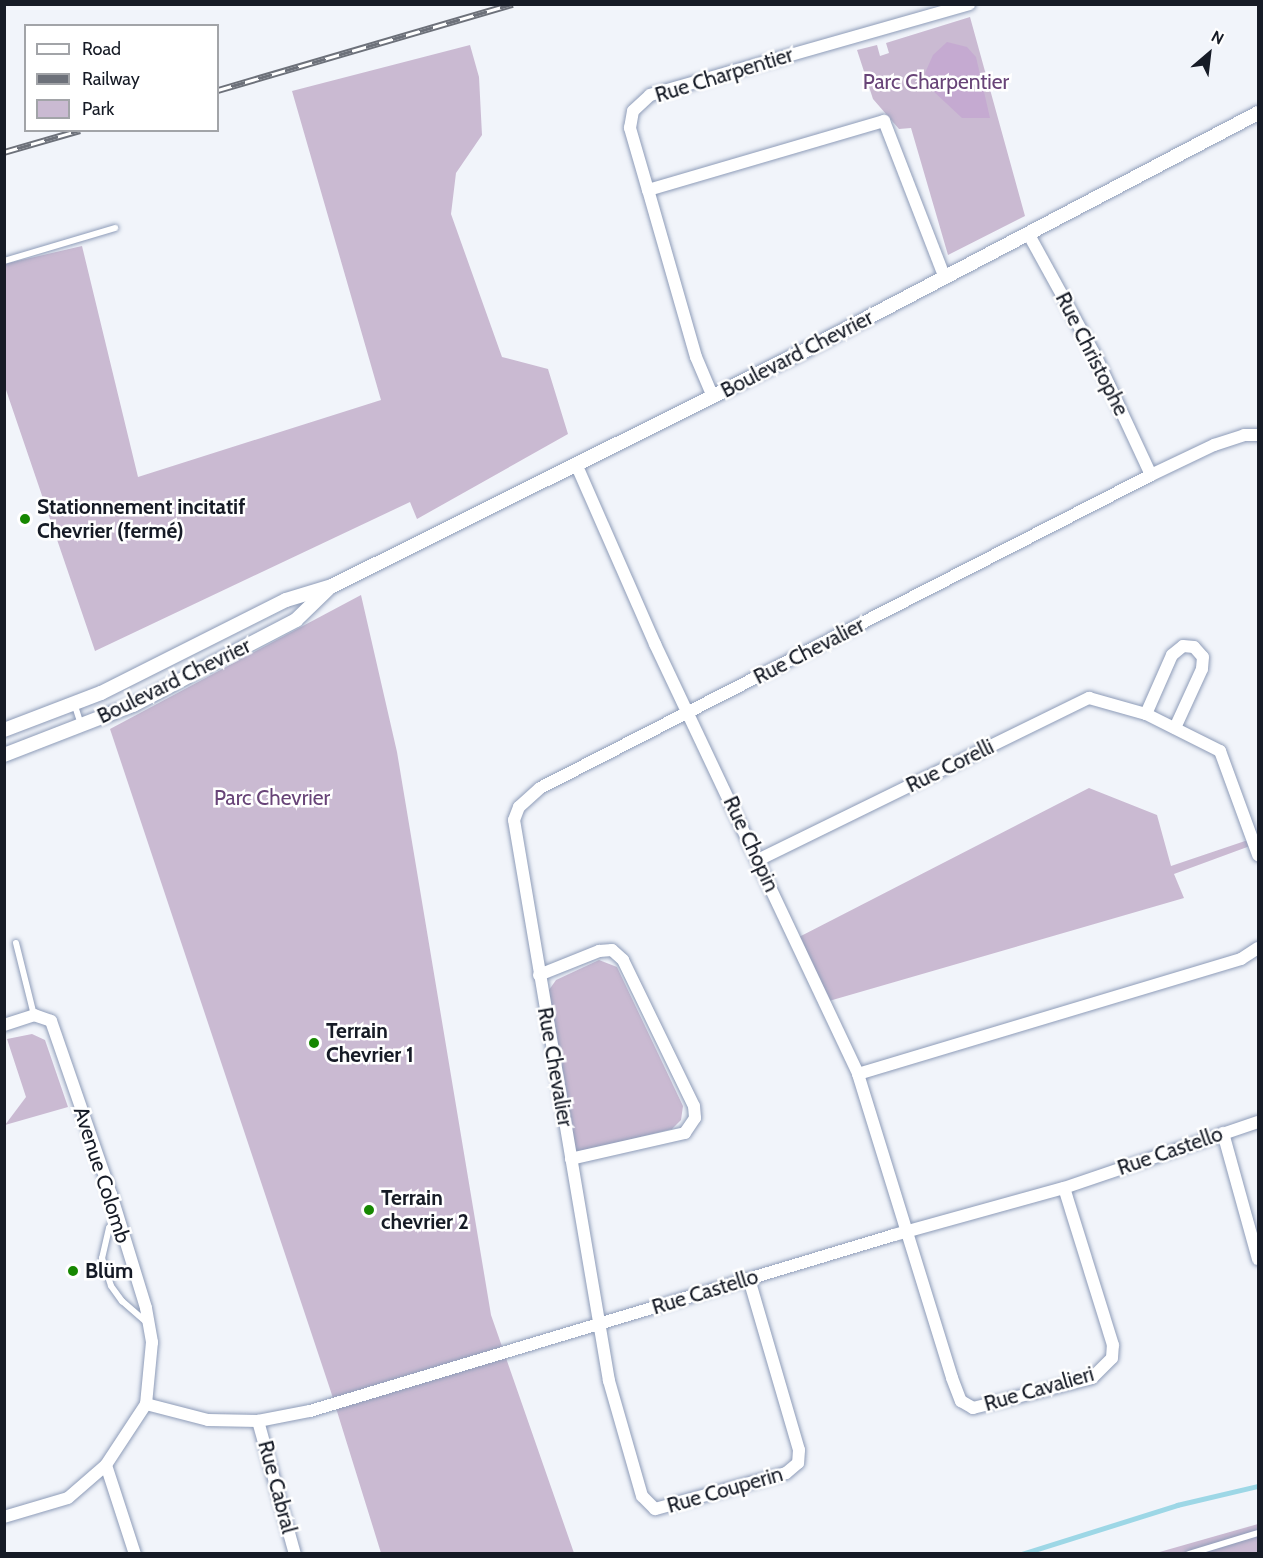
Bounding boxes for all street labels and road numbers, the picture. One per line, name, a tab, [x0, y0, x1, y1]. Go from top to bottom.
street label: Rue Charpentier	[652, 42, 796, 108]
street label: Rue Christophe	[1050, 288, 1134, 420]
street label: Boulevard Chevrier	[717, 305, 877, 403]
street label: Rue Chevalier	[749, 612, 869, 690]
street label: Boulevard Chevrier	[93, 633, 255, 729]
street label: Rue Corelli	[902, 734, 998, 798]
street label: Rue Chopin	[718, 792, 784, 896]
street label: Rue Chevalier	[532, 1005, 578, 1129]
street label: Avenue Colomb	[68, 1104, 136, 1246]
street label: Rue Castello	[1114, 1121, 1226, 1181]
street label: Rue Castello	[649, 1264, 761, 1320]
street label: Rue Cavalieri	[981, 1361, 1097, 1417]
street label: Rue Cabral	[253, 1438, 301, 1536]
street label: Rue Couperin	[664, 1461, 786, 1519]

